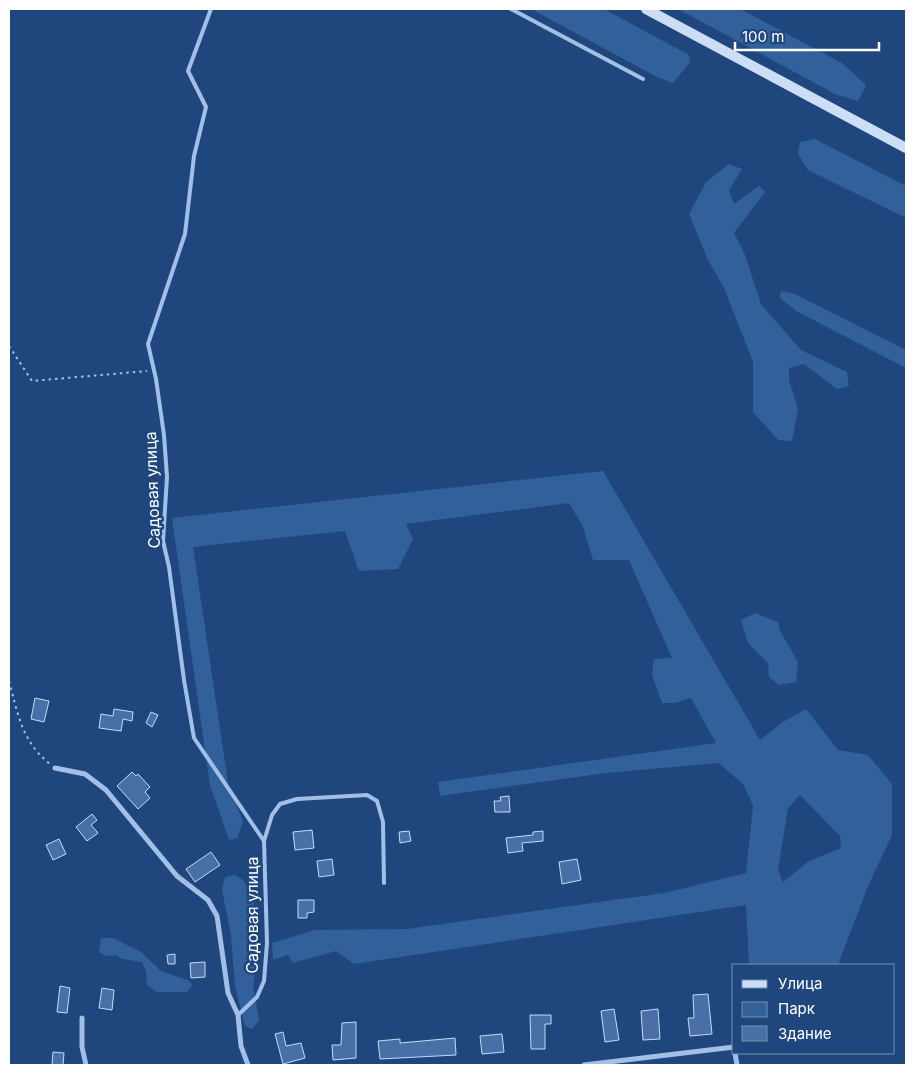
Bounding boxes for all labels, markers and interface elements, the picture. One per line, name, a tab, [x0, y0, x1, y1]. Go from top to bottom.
scale bar	[735, 20, 879, 52]
text: 100 m	[742, 27, 784, 46]
street label: Садовая улица	[140, 431, 164, 549]
street label: Садовая улица	[242, 856, 262, 974]
legend	[732, 964, 895, 1054]
text: Улица	[778, 974, 822, 993]
text: Парк	[778, 999, 815, 1018]
text: Здание	[778, 1024, 832, 1043]

